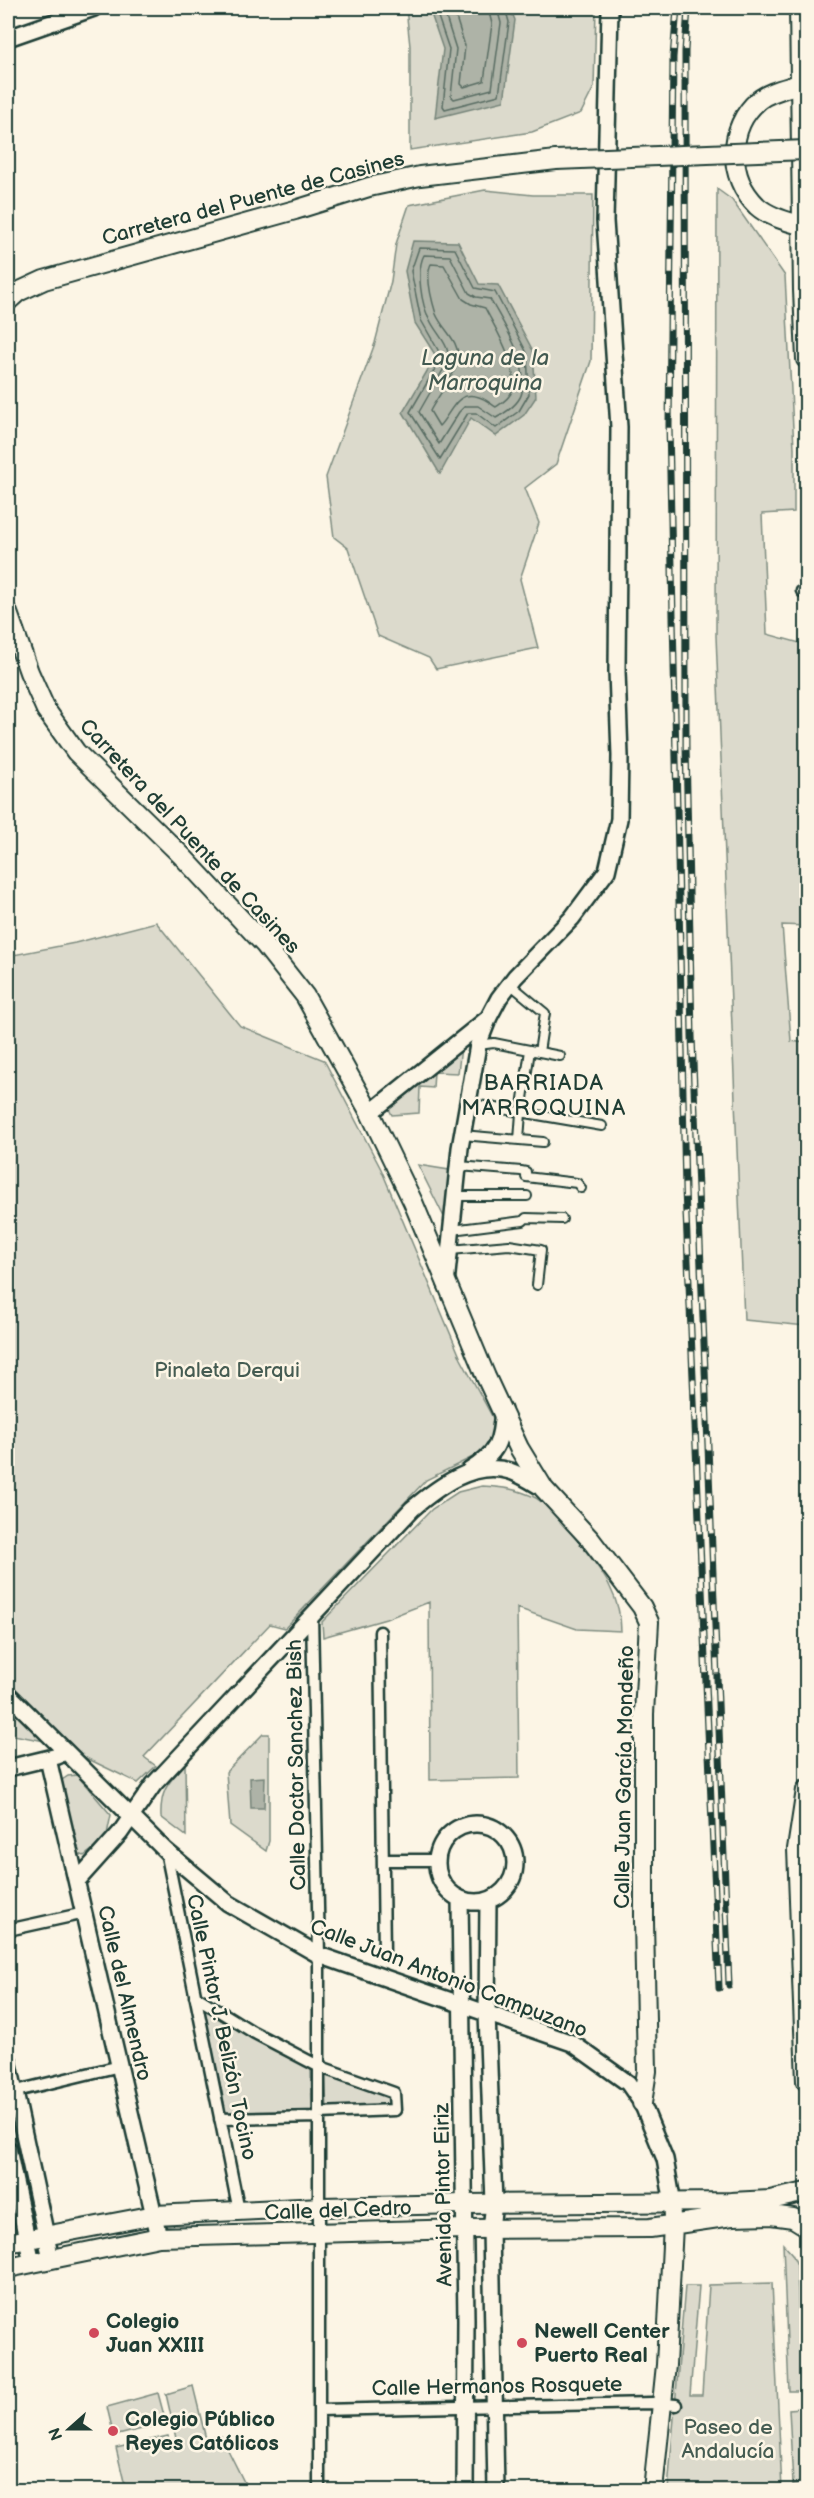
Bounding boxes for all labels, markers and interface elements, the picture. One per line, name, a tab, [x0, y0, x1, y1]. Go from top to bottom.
street label: Carretera del Puente de Casines	[99, 146, 407, 251]
water label: Laguna de la Marroquina	[421, 345, 549, 397]
street label: Carretera del Puente de Casines	[74, 714, 305, 959]
district label: BARRIADA MARROQUINA	[461, 1070, 627, 1122]
park label: Pinaleta Derqui	[154, 1358, 300, 1383]
street label: Calle Doctor Sanchez Bish	[282, 1639, 311, 1891]
street label: Calle Juan García Mondeño	[610, 1645, 639, 1909]
street label: Calle Pintor J. Belizón Tocino	[181, 1892, 262, 2162]
street label: Calle del Almendro	[92, 1903, 157, 2083]
street label: Calle Juan Antonio Campuzano	[307, 1914, 591, 2043]
street label: Avenida Pintor Eiriz	[429, 2102, 458, 2287]
street label: Calle del Cedro	[264, 2195, 412, 2226]
place label: Colegio Juan XXIII	[106, 2309, 204, 2358]
place label: Newell Center Puerto Real	[534, 2319, 670, 2368]
marker: Colegio Juan XXIII	[87, 2326, 101, 2340]
marker: Newell Center Puerto Real	[515, 2336, 529, 2350]
street label: Calle Hermanos Rosquete	[372, 2372, 622, 2401]
north arrow	[39, 2399, 99, 2459]
place label: Colegio Público Reyes Católicos	[125, 2407, 279, 2456]
park label: Paseo de Andalucía	[681, 2415, 775, 2464]
marker: Colegio Público Reyes Católicos	[106, 2424, 120, 2438]
text: N	[45, 2425, 67, 2443]

